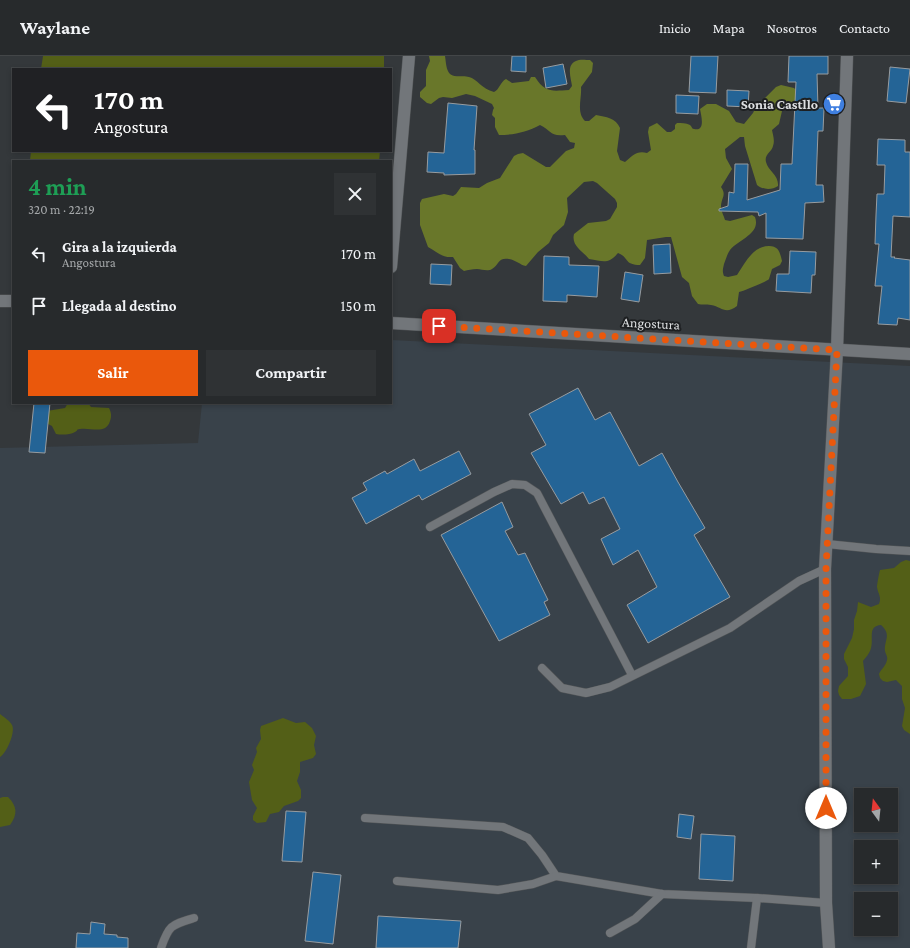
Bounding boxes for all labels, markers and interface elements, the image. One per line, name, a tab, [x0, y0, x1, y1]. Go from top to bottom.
text: Waylane	[20, 17, 90, 38]
text: Inicio	[659, 20, 691, 36]
text: Mapa	[713, 20, 745, 36]
text: Nosotros	[767, 20, 817, 36]
text: Contacto	[839, 20, 890, 36]
icon: left	[28, 84, 80, 136]
text: 170 m	[94, 84, 164, 115]
supermarket icon: Sonia Castllo	[821, 91, 847, 117]
place label: Sonia Castllo	[741, 96, 818, 112]
text: Angostura	[94, 117, 168, 137]
text: 4 min	[28, 173, 87, 200]
button: close	[334, 173, 376, 215]
text: 320 m · 22:19	[28, 202, 95, 217]
text: Gira a la izquierda	[62, 239, 177, 255]
icon: left	[28, 243, 50, 265]
text: 170 m	[341, 246, 376, 262]
text: Angostura	[62, 255, 116, 270]
icon: arrive	[28, 295, 50, 317]
text: Llegada al destino	[62, 298, 177, 314]
text: 150 m	[341, 298, 376, 314]
pin	[422, 309, 456, 343]
street label: Angostura	[622, 313, 681, 333]
icon: arrive	[428, 315, 450, 337]
button: Salir	[28, 350, 198, 396]
button: Compartir	[206, 350, 376, 396]
position arrow	[805, 787, 847, 829]
north arrow	[854, 788, 898, 832]
map controls	[854, 788, 898, 936]
button: +	[854, 840, 898, 884]
button: −	[854, 892, 898, 936]

